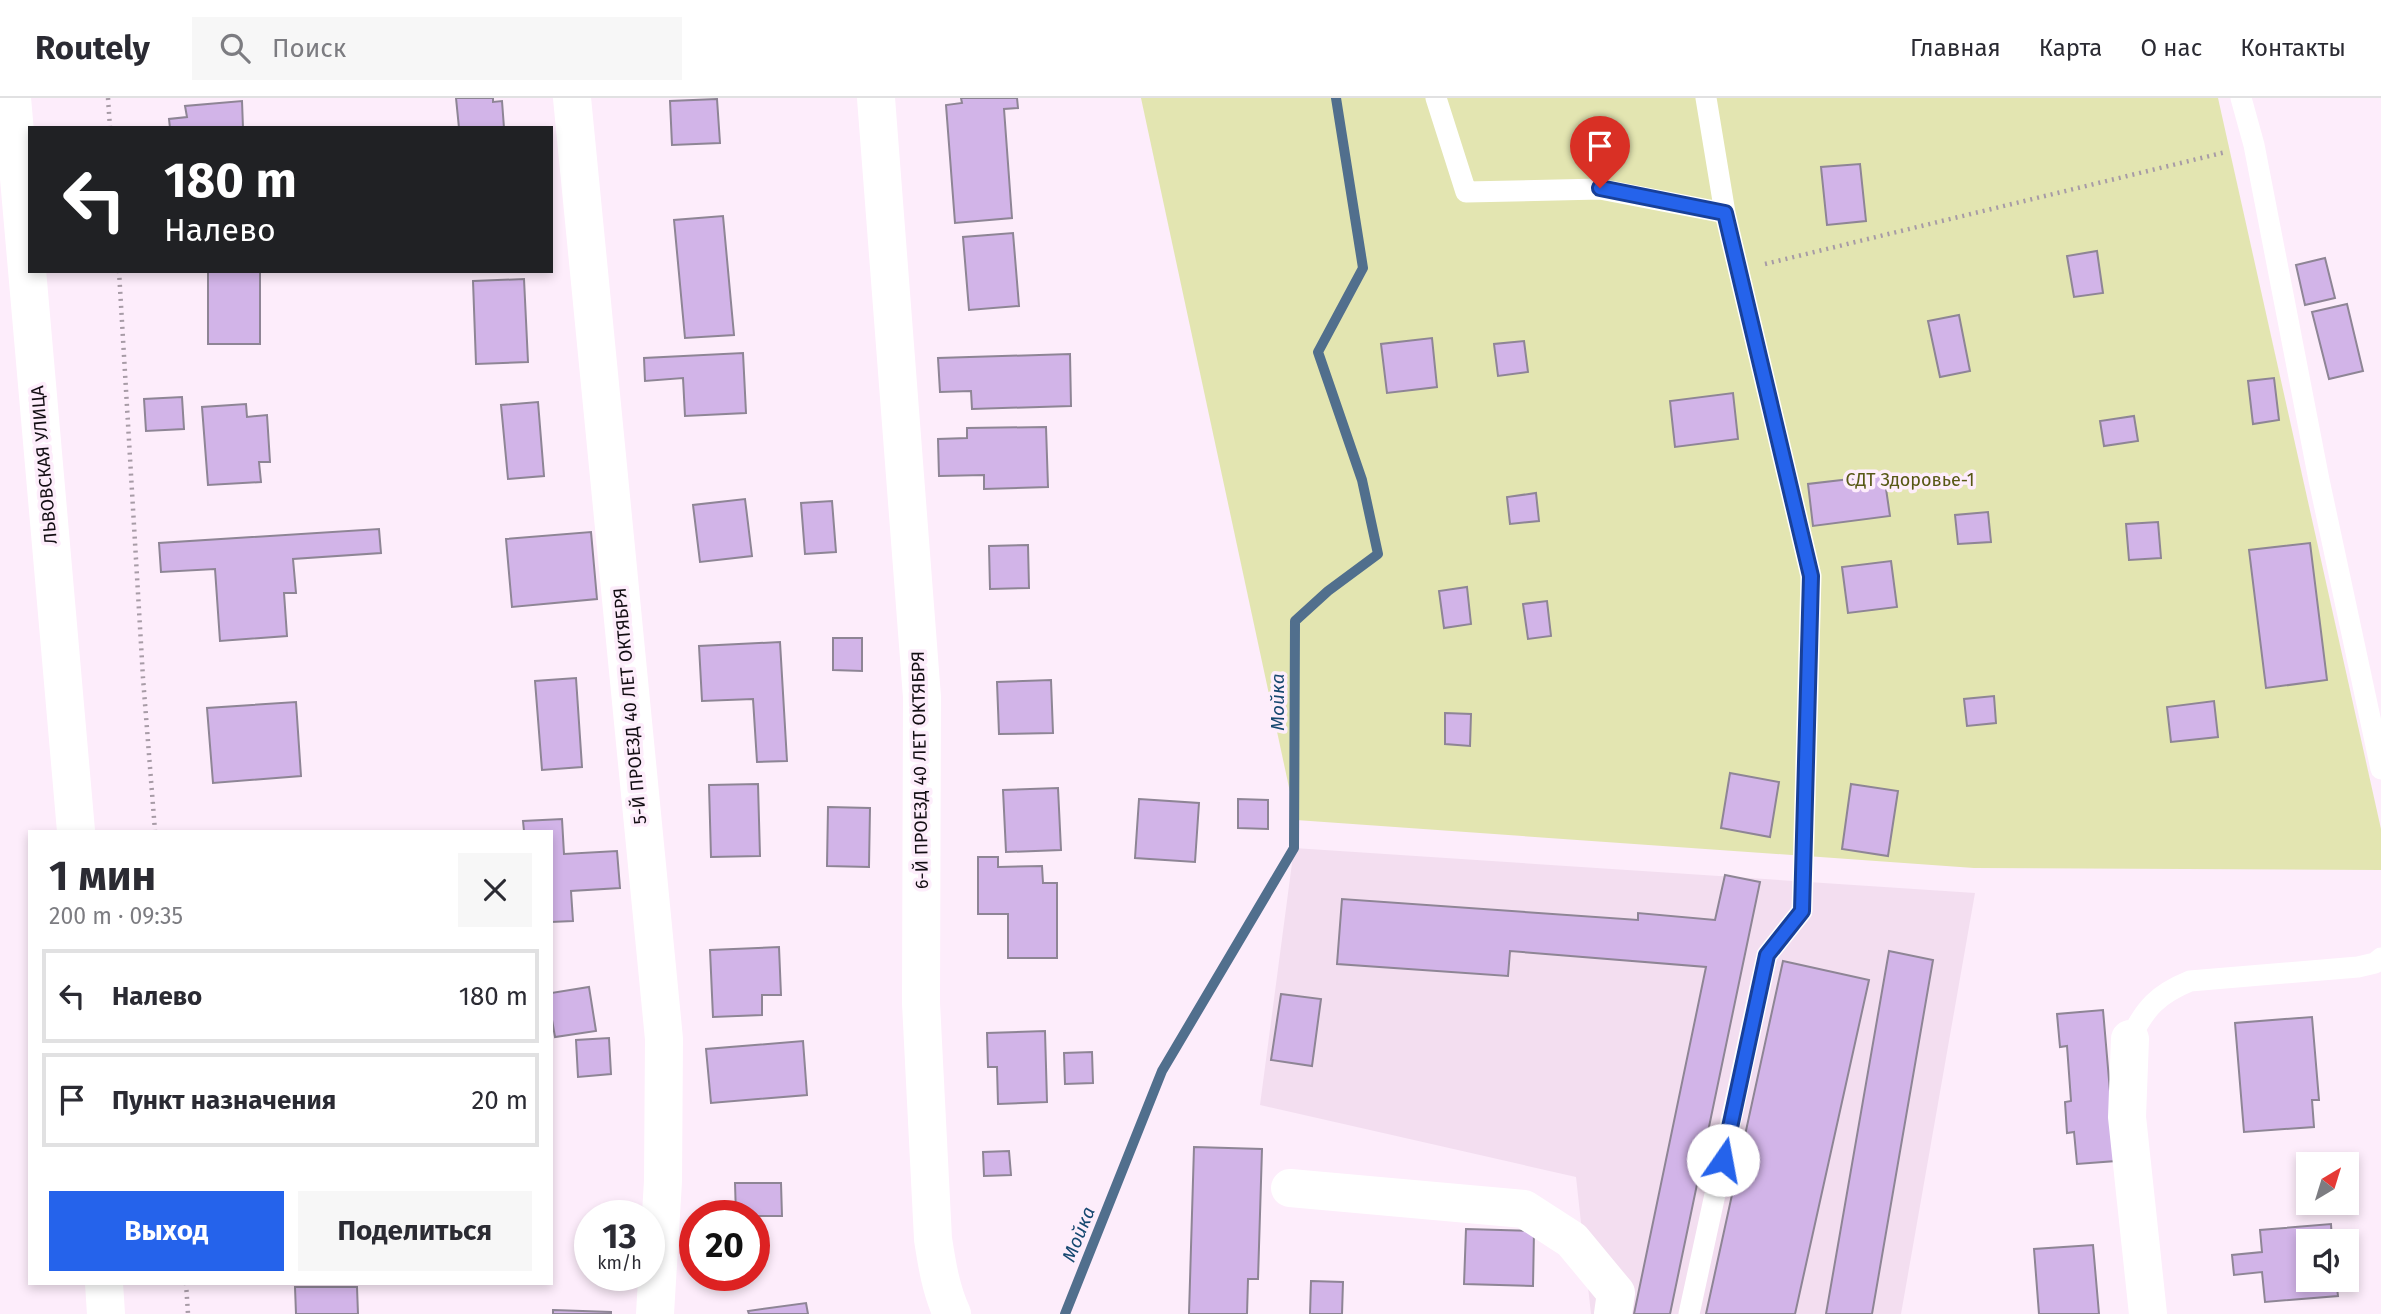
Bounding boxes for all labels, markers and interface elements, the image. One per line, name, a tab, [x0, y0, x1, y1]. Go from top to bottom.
search box	[192, 17, 682, 80]
text: Routely	[35, 28, 150, 68]
icon: search	[216, 29, 254, 67]
text: Поиск	[272, 33, 346, 64]
text: Главная	[1910, 34, 2001, 62]
text: Карта	[2039, 34, 2102, 62]
text: О нас	[2140, 34, 2202, 62]
text: Контакты	[2240, 34, 2346, 62]
pin	[1570, 116, 1630, 188]
icon: arrive	[1581, 127, 1619, 165]
text: 180 m	[164, 151, 297, 210]
icon: left	[49, 154, 140, 245]
text: Налево	[164, 211, 276, 249]
street label: ЛЬВОВСКАЯ УЛИЦА	[26, 384, 62, 545]
park label: СДТ Здоровье-1	[1845, 469, 1975, 491]
street label: 5-Й ПРОЕЗД 40 ЛЕТ ОКТЯБРЯ	[609, 587, 651, 825]
street label: 6-Й ПРОЕЗД 40 ЛЕТ ОКТЯБРЯ	[907, 651, 933, 889]
water label: Мойка	[1266, 673, 1289, 731]
text: 1 мин	[49, 851, 156, 901]
button: close	[458, 853, 532, 927]
text: 200 m · 09:35	[49, 902, 183, 930]
icon: left	[53, 977, 91, 1015]
text: Налево	[112, 981, 202, 1012]
text: 180 m	[459, 981, 528, 1012]
icon: arrive	[53, 1081, 91, 1119]
text: Пункт назначения	[112, 1085, 336, 1116]
text: 20 m	[471, 1085, 528, 1116]
position arrow	[1686, 1123, 1760, 1197]
north arrow	[2296, 1152, 2359, 1214]
map controls	[2296, 1152, 2359, 1292]
button: Выход	[49, 1191, 284, 1271]
button: Поделиться	[298, 1191, 532, 1271]
speed limit sign: 20	[679, 1200, 770, 1291]
water label: Мойка	[1057, 1203, 1100, 1265]
text: 13	[602, 1215, 637, 1257]
button: sound	[2296, 1229, 2359, 1292]
text: km/h	[597, 1252, 642, 1274]

